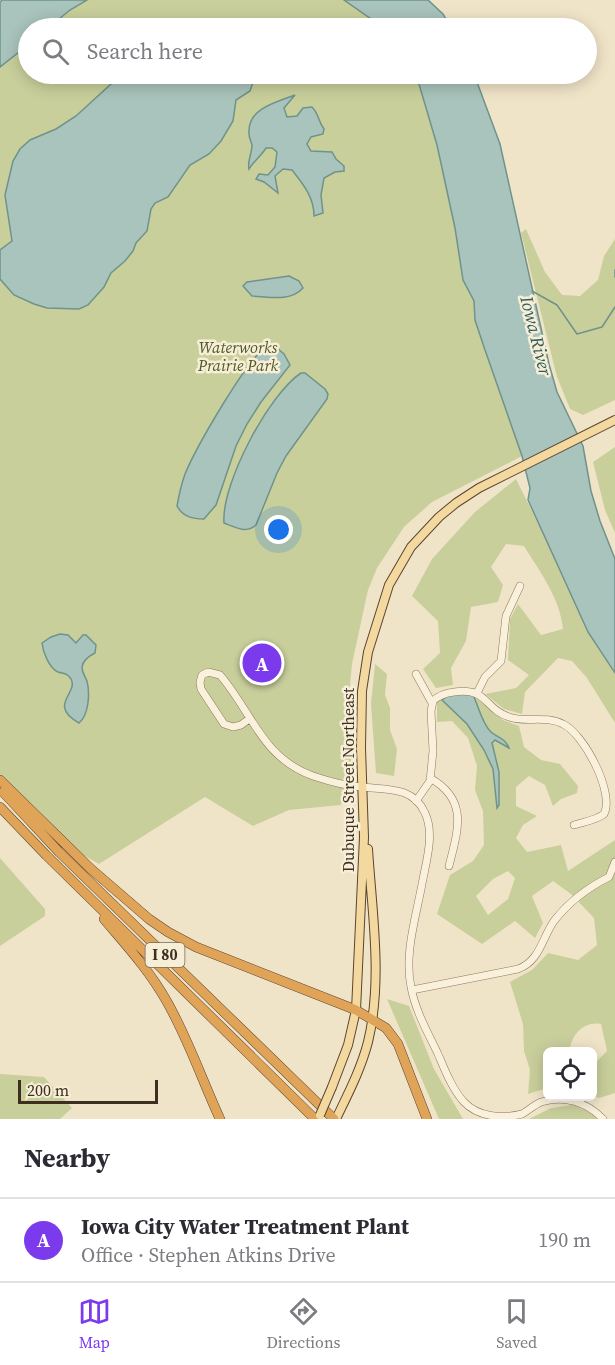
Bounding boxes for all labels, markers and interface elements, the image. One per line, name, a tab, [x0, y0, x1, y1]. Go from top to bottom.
search box	[18, 18, 597, 84]
icon: search	[39, 35, 72, 68]
text: Search here	[87, 36, 203, 66]
water label: Iowa River	[514, 292, 559, 379]
park label: Waterworks Prairie Park	[197, 336, 278, 376]
your location	[264, 515, 293, 544]
pin: A	[242, 640, 282, 686]
street label: Dubuque Street Northeast	[337, 687, 359, 872]
road number: I 80	[146, 943, 184, 967]
map controls	[543, 1047, 597, 1101]
button: locate	[543, 1047, 597, 1101]
scale bar	[18, 1077, 158, 1104]
text: 200 m	[27, 1079, 69, 1101]
text: Nearby	[24, 1140, 110, 1176]
text: Iowa City Water Treatment Plant	[81, 1211, 409, 1241]
text: A	[37, 1226, 50, 1254]
text: 190 m	[538, 1226, 591, 1254]
text: Office · Stephen Atkins Drive	[81, 1241, 336, 1269]
tab: Map	[78, 1295, 111, 1353]
tab: Directions	[266, 1295, 341, 1353]
tab: Saved	[496, 1295, 537, 1353]

